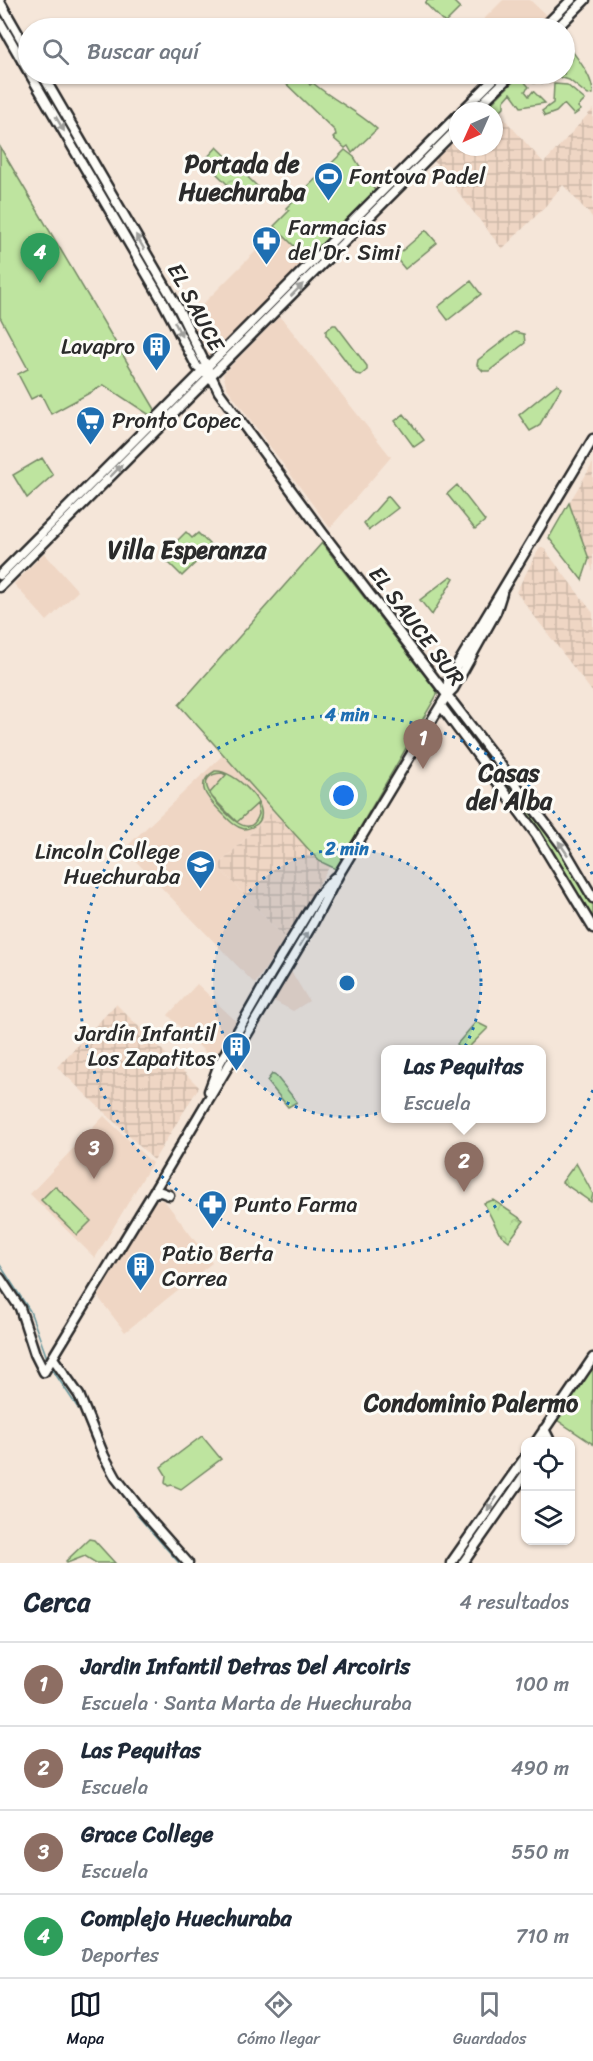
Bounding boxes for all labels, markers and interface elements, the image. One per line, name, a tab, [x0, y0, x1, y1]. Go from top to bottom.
search box	[18, 18, 575, 84]
text: Buscar aquí	[87, 32, 199, 71]
icon: search	[39, 35, 72, 68]
north arrow	[449, 102, 503, 156]
one-way arrow	[55, 116, 65, 133]
district label: Portada de Huechuraba	[179, 143, 306, 213]
place label: Fontova Padel	[349, 157, 486, 196]
sports icon: Fontova Padel	[312, 160, 344, 202]
place label: Farmacias del Dr. Simi	[288, 208, 401, 272]
pharmacy icon: Farmacias del Dr. Simi	[251, 224, 283, 266]
one-way arrow	[135, 233, 145, 250]
pin: 4	[20, 234, 60, 283]
street label: EL SAUCE	[156, 256, 236, 360]
one-way arrow	[289, 283, 303, 297]
one-way arrow	[173, 321, 183, 338]
place label: Lavapro	[61, 327, 135, 366]
building icon: Lavapro	[140, 330, 172, 372]
place label: Pronto Copec	[112, 401, 242, 440]
supermarket icon: Pronto Copec	[75, 404, 107, 446]
one-way arrow	[108, 465, 122, 479]
district label: Villa Esperanza	[108, 529, 267, 571]
street label: EL SAUCE SUR	[358, 557, 476, 695]
text: 4 min	[324, 699, 370, 731]
pin: 1	[404, 720, 442, 769]
district label: Casas del Alba	[466, 752, 553, 822]
your location	[329, 781, 358, 810]
place label: Lincoln College Huechuraba	[35, 832, 181, 896]
text: 2 min	[324, 833, 369, 865]
one-way arrow	[557, 840, 569, 856]
school or university icon: Lincoln College Huechuraba	[185, 848, 217, 890]
one-way arrow	[298, 931, 309, 947]
centre of rings	[337, 973, 357, 993]
place label: Jardín Infantil Los Zapatitos	[74, 1014, 217, 1078]
building icon: Jardín Infantil Los Zapatitos	[221, 1030, 253, 1072]
popup	[381, 1045, 546, 1123]
text: Las Pequitas	[404, 1047, 523, 1086]
text: Escuela	[404, 1086, 471, 1121]
pin: 3	[74, 1130, 113, 1179]
pin: 2	[444, 1142, 484, 1192]
place label: Punto Farma	[234, 1185, 358, 1224]
pharmacy icon: Punto Farma	[197, 1188, 229, 1230]
place label: Patio Berta Correa	[162, 1234, 274, 1298]
building icon: Patio Berta Correa	[125, 1250, 157, 1292]
district label: Condominio Palermo	[363, 1382, 579, 1424]
map controls	[521, 1437, 575, 1545]
button: locate	[521, 1437, 575, 1491]
button: layers	[521, 1491, 575, 1545]
one-way arrow	[487, 1496, 498, 1512]
text: Cerca	[24, 1579, 90, 1625]
text: 4 resultados	[460, 1585, 569, 1620]
text: Jardin Infantil Detras Del Arcoiris	[81, 1647, 410, 1686]
text: 1	[39, 1667, 48, 1702]
text: 100 m	[515, 1667, 569, 1702]
text: Escuela · Santa Marta de Huechuraba	[81, 1686, 412, 1721]
text: Las Pequitas	[81, 1731, 201, 1770]
text: 2	[38, 1751, 49, 1786]
text: 490 m	[511, 1751, 569, 1786]
text: Escuela	[81, 1770, 148, 1805]
text: Grace College	[81, 1815, 214, 1854]
text: 3	[38, 1835, 49, 1870]
text: 550 m	[511, 1835, 569, 1870]
text: Escuela	[81, 1854, 148, 1889]
text: Complejo Huechuraba	[81, 1899, 292, 1938]
text: 4	[37, 1919, 50, 1954]
text: 710 m	[516, 1919, 569, 1954]
text: Deportes	[81, 1938, 159, 1973]
tab: Mapa	[67, 1988, 104, 2053]
tab: Cómo llegar	[237, 1988, 320, 2053]
tab: Guardados	[453, 1988, 526, 2053]

